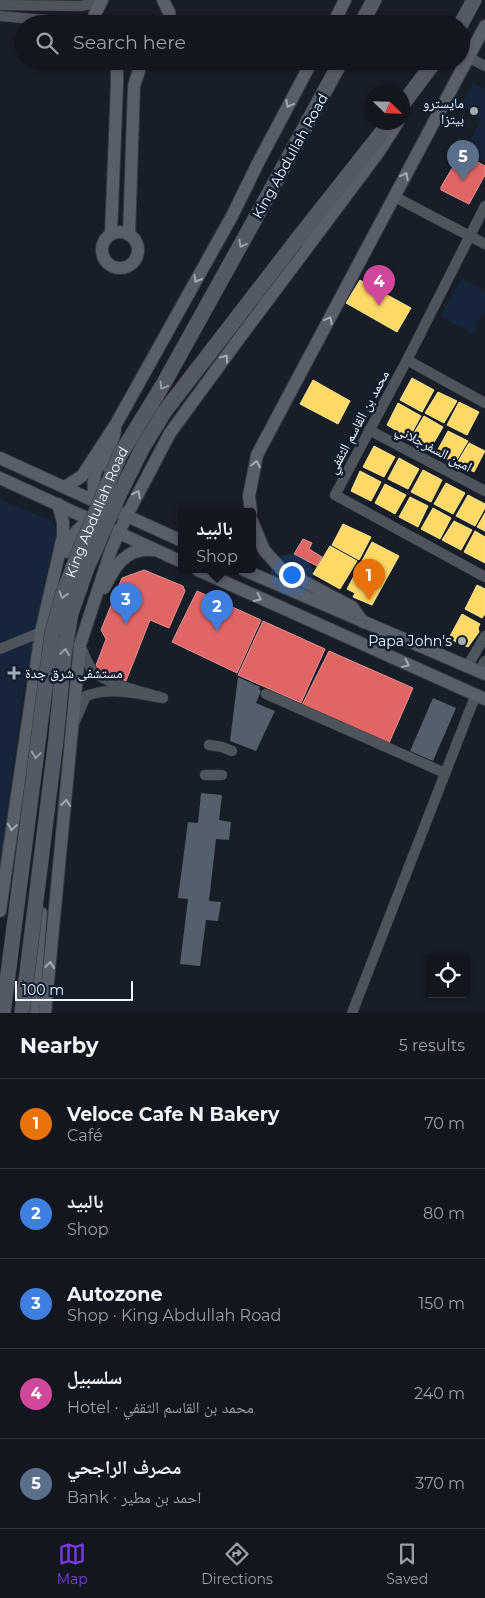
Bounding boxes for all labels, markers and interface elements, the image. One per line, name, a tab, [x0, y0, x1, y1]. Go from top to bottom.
search box	[15, 15, 470, 70]
icon: search	[33, 29, 61, 57]
text: Search here	[73, 31, 186, 54]
north arrow	[365, 85, 410, 130]
street label: King Abdullah Road	[248, 90, 332, 222]
place label: مايسترو بيتزا	[423, 94, 464, 128]
one-way arrow	[285, 99, 295, 108]
marker: مايسترو بيتزا	[468, 105, 480, 117]
pin: 5	[447, 140, 479, 181]
one-way arrow	[399, 172, 409, 181]
one-way arrow	[238, 238, 248, 247]
pin: 4	[363, 265, 395, 306]
one-way arrow	[193, 273, 203, 282]
one-way arrow	[323, 316, 333, 325]
one-way arrow	[219, 354, 228, 364]
street label: محمد بن القاسم الثقفي	[323, 367, 395, 478]
one-way arrow	[159, 380, 169, 389]
street label: امين السفرجلاني	[391, 420, 475, 478]
street label: King Abdullah Road	[61, 443, 132, 580]
one-way arrow	[250, 460, 260, 469]
one-way arrow	[131, 491, 141, 500]
popup	[178, 508, 256, 573]
text: بالبيد	[196, 517, 233, 540]
text: Shop	[196, 547, 238, 566]
pin: 1	[353, 559, 385, 600]
your location	[279, 562, 305, 588]
pin: 3	[110, 583, 142, 624]
one-way arrow	[59, 590, 69, 599]
pin: 2	[201, 590, 233, 631]
one-way arrow	[253, 591, 262, 602]
place label: Papa John's	[368, 632, 452, 650]
marker: Papa John's	[456, 635, 468, 647]
one-way arrow	[59, 647, 69, 656]
one-way arrow	[401, 657, 410, 668]
place label: مستشفى شرق جدة	[25, 664, 123, 682]
marker: مستشفى شرق جدة	[7, 666, 21, 680]
one-way arrow	[31, 751, 42, 759]
one-way arrow	[60, 799, 71, 807]
one-way arrow	[7, 823, 18, 831]
map controls	[425, 953, 470, 998]
button: locate	[425, 953, 470, 998]
one-way arrow	[44, 960, 55, 968]
scale bar	[15, 978, 132, 1001]
text: 100 m	[22, 981, 64, 999]
text: Nearby	[20, 1033, 99, 1058]
text: 5 results	[399, 1036, 465, 1055]
text: Veloce Cafe N Bakery	[67, 1103, 279, 1126]
text: 1	[33, 1114, 39, 1133]
text: 70 m	[424, 1114, 465, 1133]
text: Café	[67, 1126, 103, 1145]
text: بالبيد	[67, 1190, 103, 1213]
text: 2	[31, 1204, 41, 1223]
text: 80 m	[423, 1204, 465, 1223]
text: Shop	[67, 1220, 109, 1239]
text: Autozone	[67, 1283, 163, 1306]
text: 3	[31, 1294, 41, 1313]
text: 150 m	[418, 1294, 465, 1313]
text: Shop · King Abdullah Road	[67, 1306, 281, 1325]
text: سلسبيل	[67, 1366, 122, 1389]
text: 4	[30, 1384, 42, 1403]
text: 240 m	[414, 1384, 465, 1403]
text: Hotel · محمد بن القاسم الثقفي	[67, 1398, 254, 1417]
text: مصرف الراجحي	[67, 1456, 181, 1479]
text: 5	[31, 1474, 41, 1493]
text: 370 m	[415, 1474, 465, 1493]
text: Bank · احمد بن مطير	[67, 1488, 201, 1507]
tab: Map	[57, 1540, 88, 1588]
tab: Directions	[201, 1540, 273, 1588]
tab: Saved	[386, 1540, 428, 1588]

